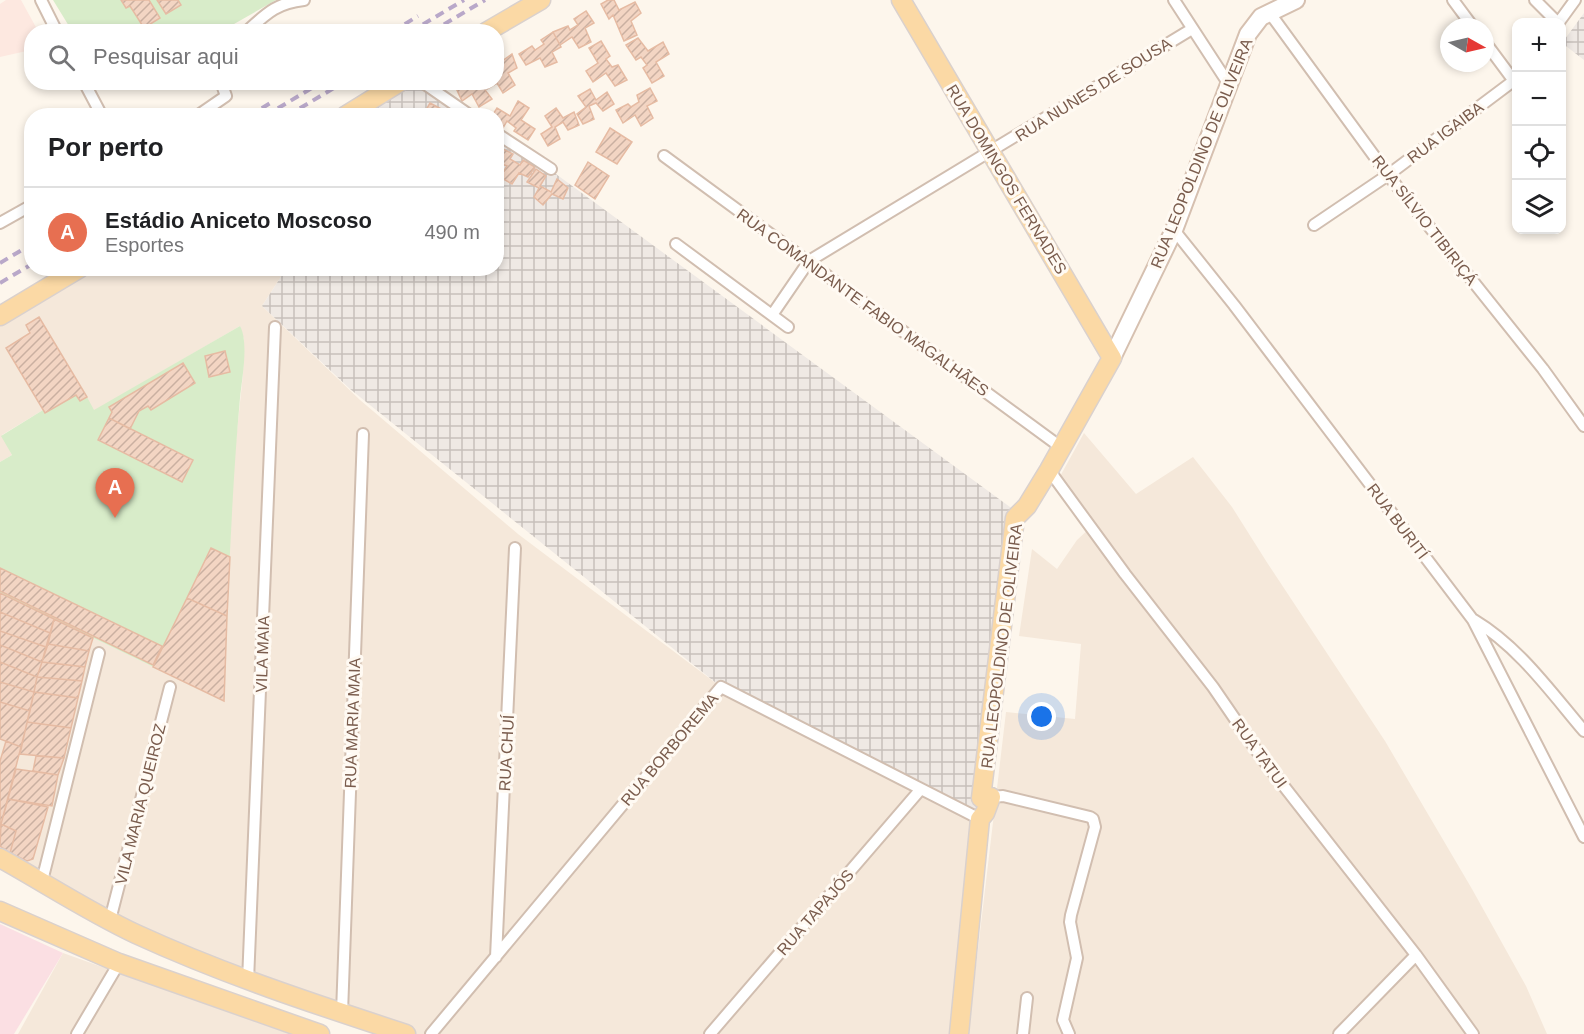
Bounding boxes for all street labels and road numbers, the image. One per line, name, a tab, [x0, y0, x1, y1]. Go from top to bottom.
street label: RUA NUNES DE SOUSA	[1012, 34, 1175, 144]
street label: RUA LEOPOLDINO DE OLIVEIRA	[1147, 36, 1256, 271]
street label: RUA DOMINGOS FERNADES	[943, 82, 1070, 277]
street label: RUA IGAIBA	[1404, 98, 1487, 166]
street label: RUA SÍLVIO TIBIRIÇÁ	[1369, 152, 1481, 289]
street label: RUA COMANDANTE FABIO MAGALHÃES	[734, 204, 993, 399]
street label: RUA BURITÍ	[1364, 480, 1433, 563]
street label: RUA LEOPOLDINO DE OLIVEIRA	[978, 522, 1025, 769]
street label: VILA MAIA	[253, 615, 272, 693]
street label: RUA MARIA MAIA	[342, 657, 363, 789]
street label: RUA BORBOREMA	[617, 689, 722, 809]
street label: RUA CHUÍ	[495, 714, 517, 792]
street label: RUA TATUI	[1229, 716, 1290, 791]
street label: VILA MARIA QUEIROZ	[112, 722, 169, 886]
street label: RUA TAPAJÓS	[773, 865, 857, 959]

